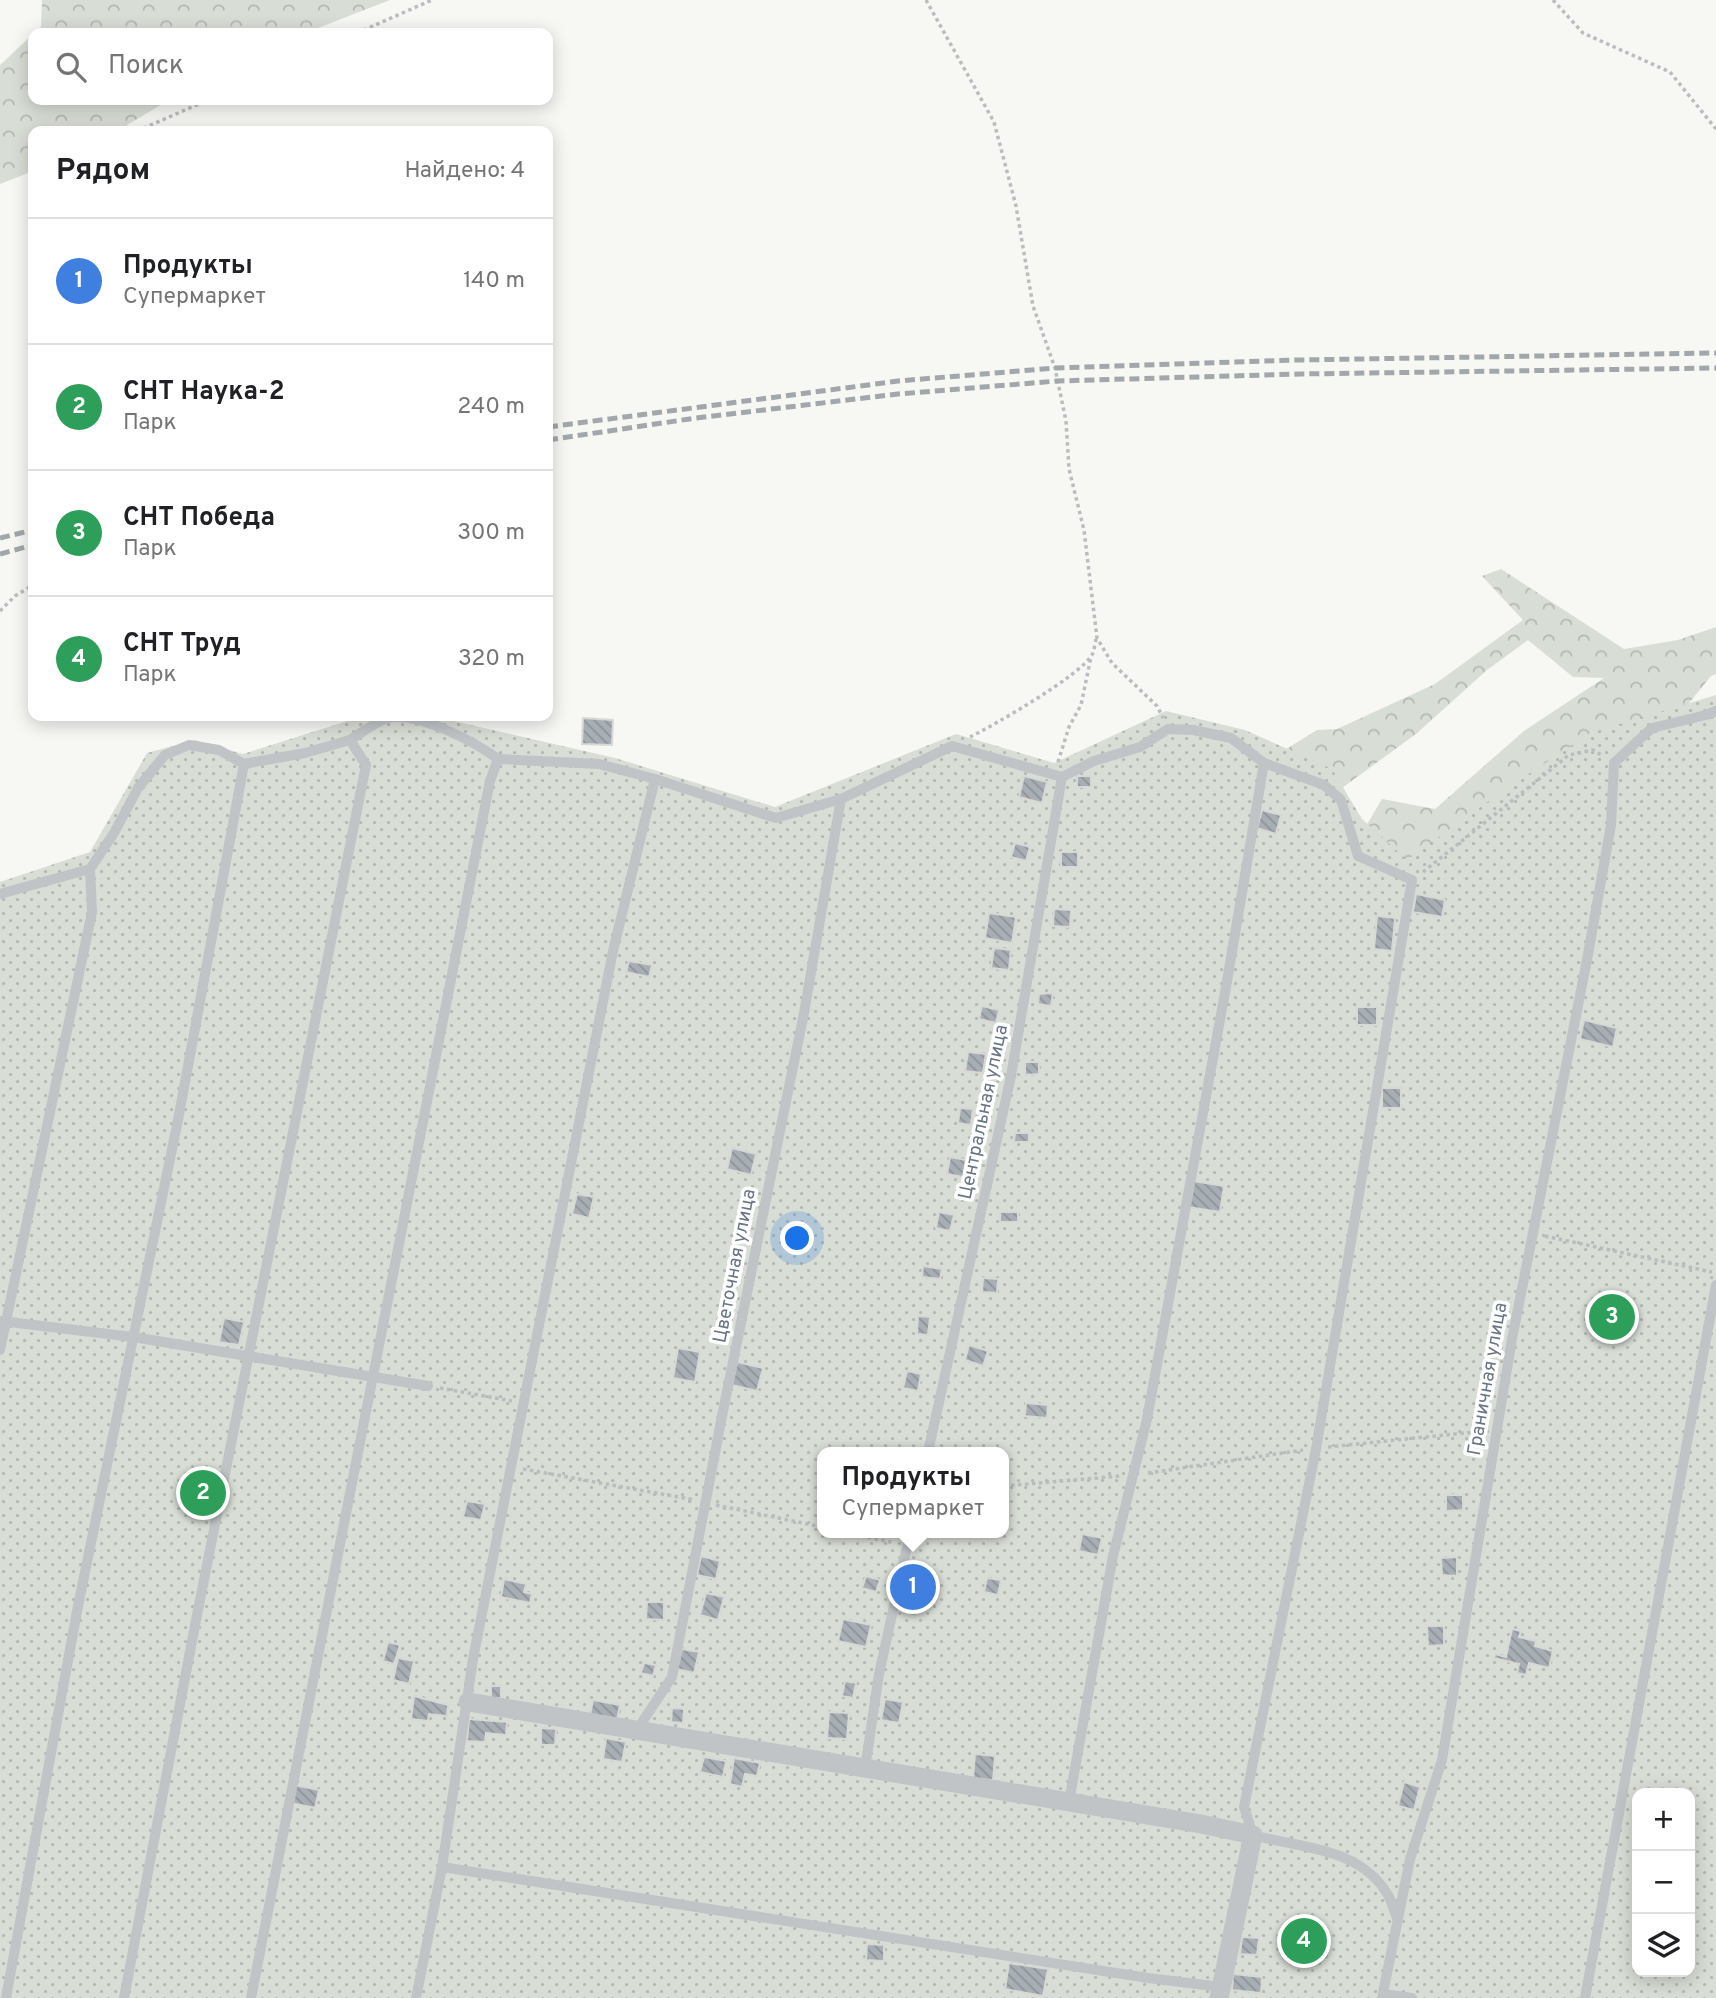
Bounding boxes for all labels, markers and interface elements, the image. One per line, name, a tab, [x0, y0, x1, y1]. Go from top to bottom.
search box	[28, 28, 553, 105]
icon: search	[52, 48, 90, 86]
text: Поиск	[108, 50, 184, 83]
text: Рядом	[56, 153, 150, 190]
text: Найдено: 4	[404, 157, 525, 186]
text: Продукты	[123, 250, 253, 283]
text: 1	[74, 267, 84, 296]
text: 140 m	[463, 267, 525, 296]
text: Супермаркет	[123, 283, 266, 312]
text: СНТ Наука-2	[123, 376, 285, 409]
text: 2	[72, 393, 86, 422]
text: 240 m	[457, 393, 525, 422]
text: Парк	[123, 409, 177, 438]
text: СНТ Победа	[123, 502, 275, 535]
text: 3	[72, 519, 86, 548]
text: 300 m	[457, 519, 525, 548]
text: Парк	[123, 535, 177, 564]
text: СНТ Труд	[123, 628, 241, 661]
text: 4	[72, 645, 86, 674]
text: 320 m	[458, 645, 525, 674]
text: Парк	[123, 661, 177, 690]
street label: Центральная улица	[954, 1022, 1014, 1202]
street label: Цветочная улица	[708, 1187, 762, 1345]
your location	[780, 1221, 814, 1255]
pin: 3	[1589, 1291, 1635, 1343]
street label: Граничная улица	[1463, 1301, 1513, 1457]
popup	[817, 1447, 1009, 1538]
text: Продукты	[841, 1462, 971, 1495]
pin: 2	[180, 1467, 226, 1519]
text: Супермаркет	[841, 1495, 985, 1524]
pin: 1	[890, 1561, 936, 1613]
map controls	[1632, 1788, 1695, 1977]
button: +	[1632, 1788, 1695, 1851]
button: −	[1632, 1851, 1695, 1914]
button: layers	[1632, 1914, 1695, 1977]
pin: 4	[1281, 1915, 1327, 1967]

